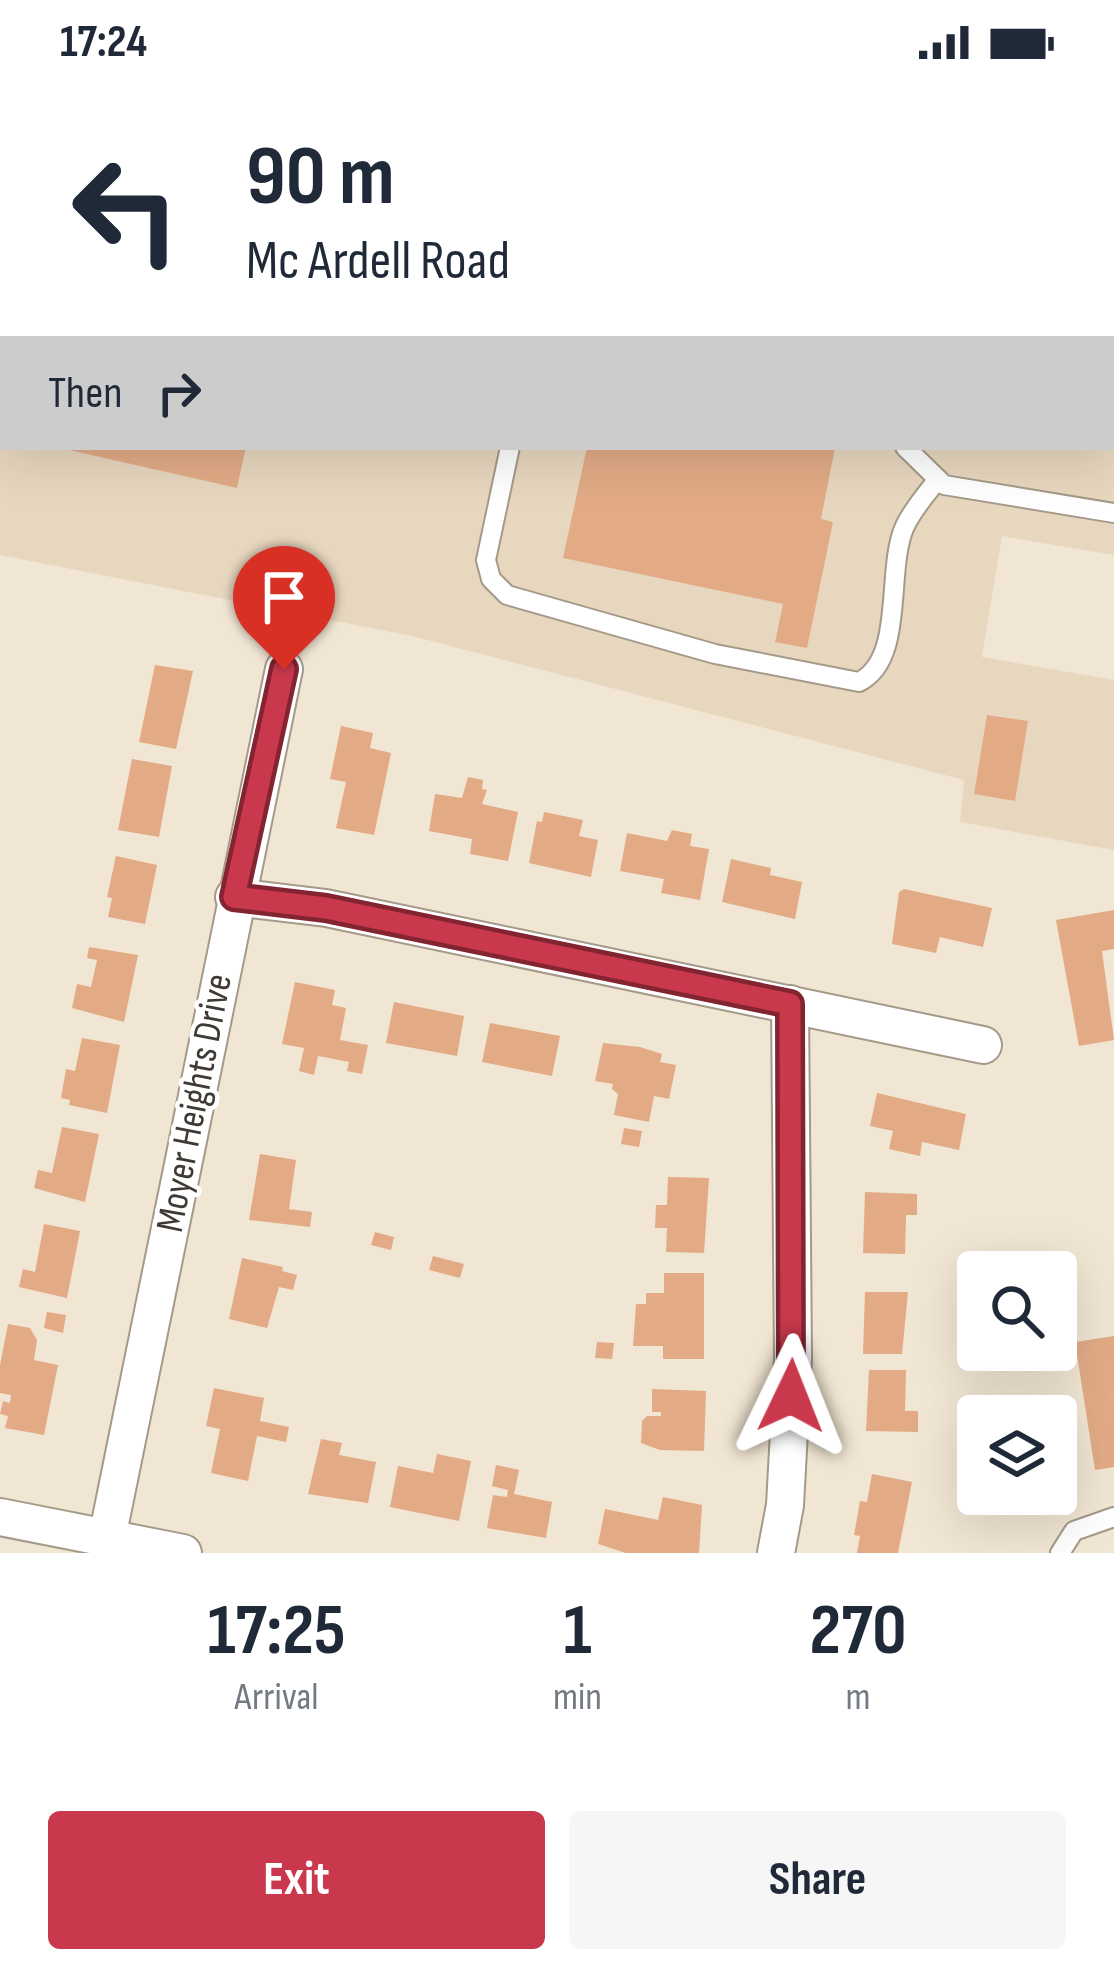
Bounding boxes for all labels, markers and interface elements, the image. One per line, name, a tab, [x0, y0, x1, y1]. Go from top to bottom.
text: 17:24	[60, 15, 147, 70]
text: 90 m	[246, 127, 395, 228]
icon: left	[48, 132, 204, 288]
text: Mc Ardell Road	[246, 229, 510, 294]
icon: right	[146, 360, 212, 426]
text: Then	[48, 366, 122, 421]
pin	[233, 546, 335, 669]
icon: arrive	[251, 564, 317, 630]
street label: Moyer Heights Drive	[147, 970, 243, 1236]
map controls	[957, 1251, 1077, 1515]
button: search	[957, 1251, 1077, 1371]
position arrow	[728, 1333, 854, 1459]
button: layers	[957, 1395, 1077, 1515]
text: 17:25	[208, 1588, 346, 1675]
text: 1	[563, 1588, 592, 1675]
text: 270	[810, 1588, 907, 1675]
text: Arrival	[235, 1674, 318, 1721]
text: min	[553, 1674, 602, 1721]
text: m	[845, 1674, 871, 1721]
button: Exit	[48, 1811, 545, 1949]
button: Share	[569, 1811, 1066, 1949]

